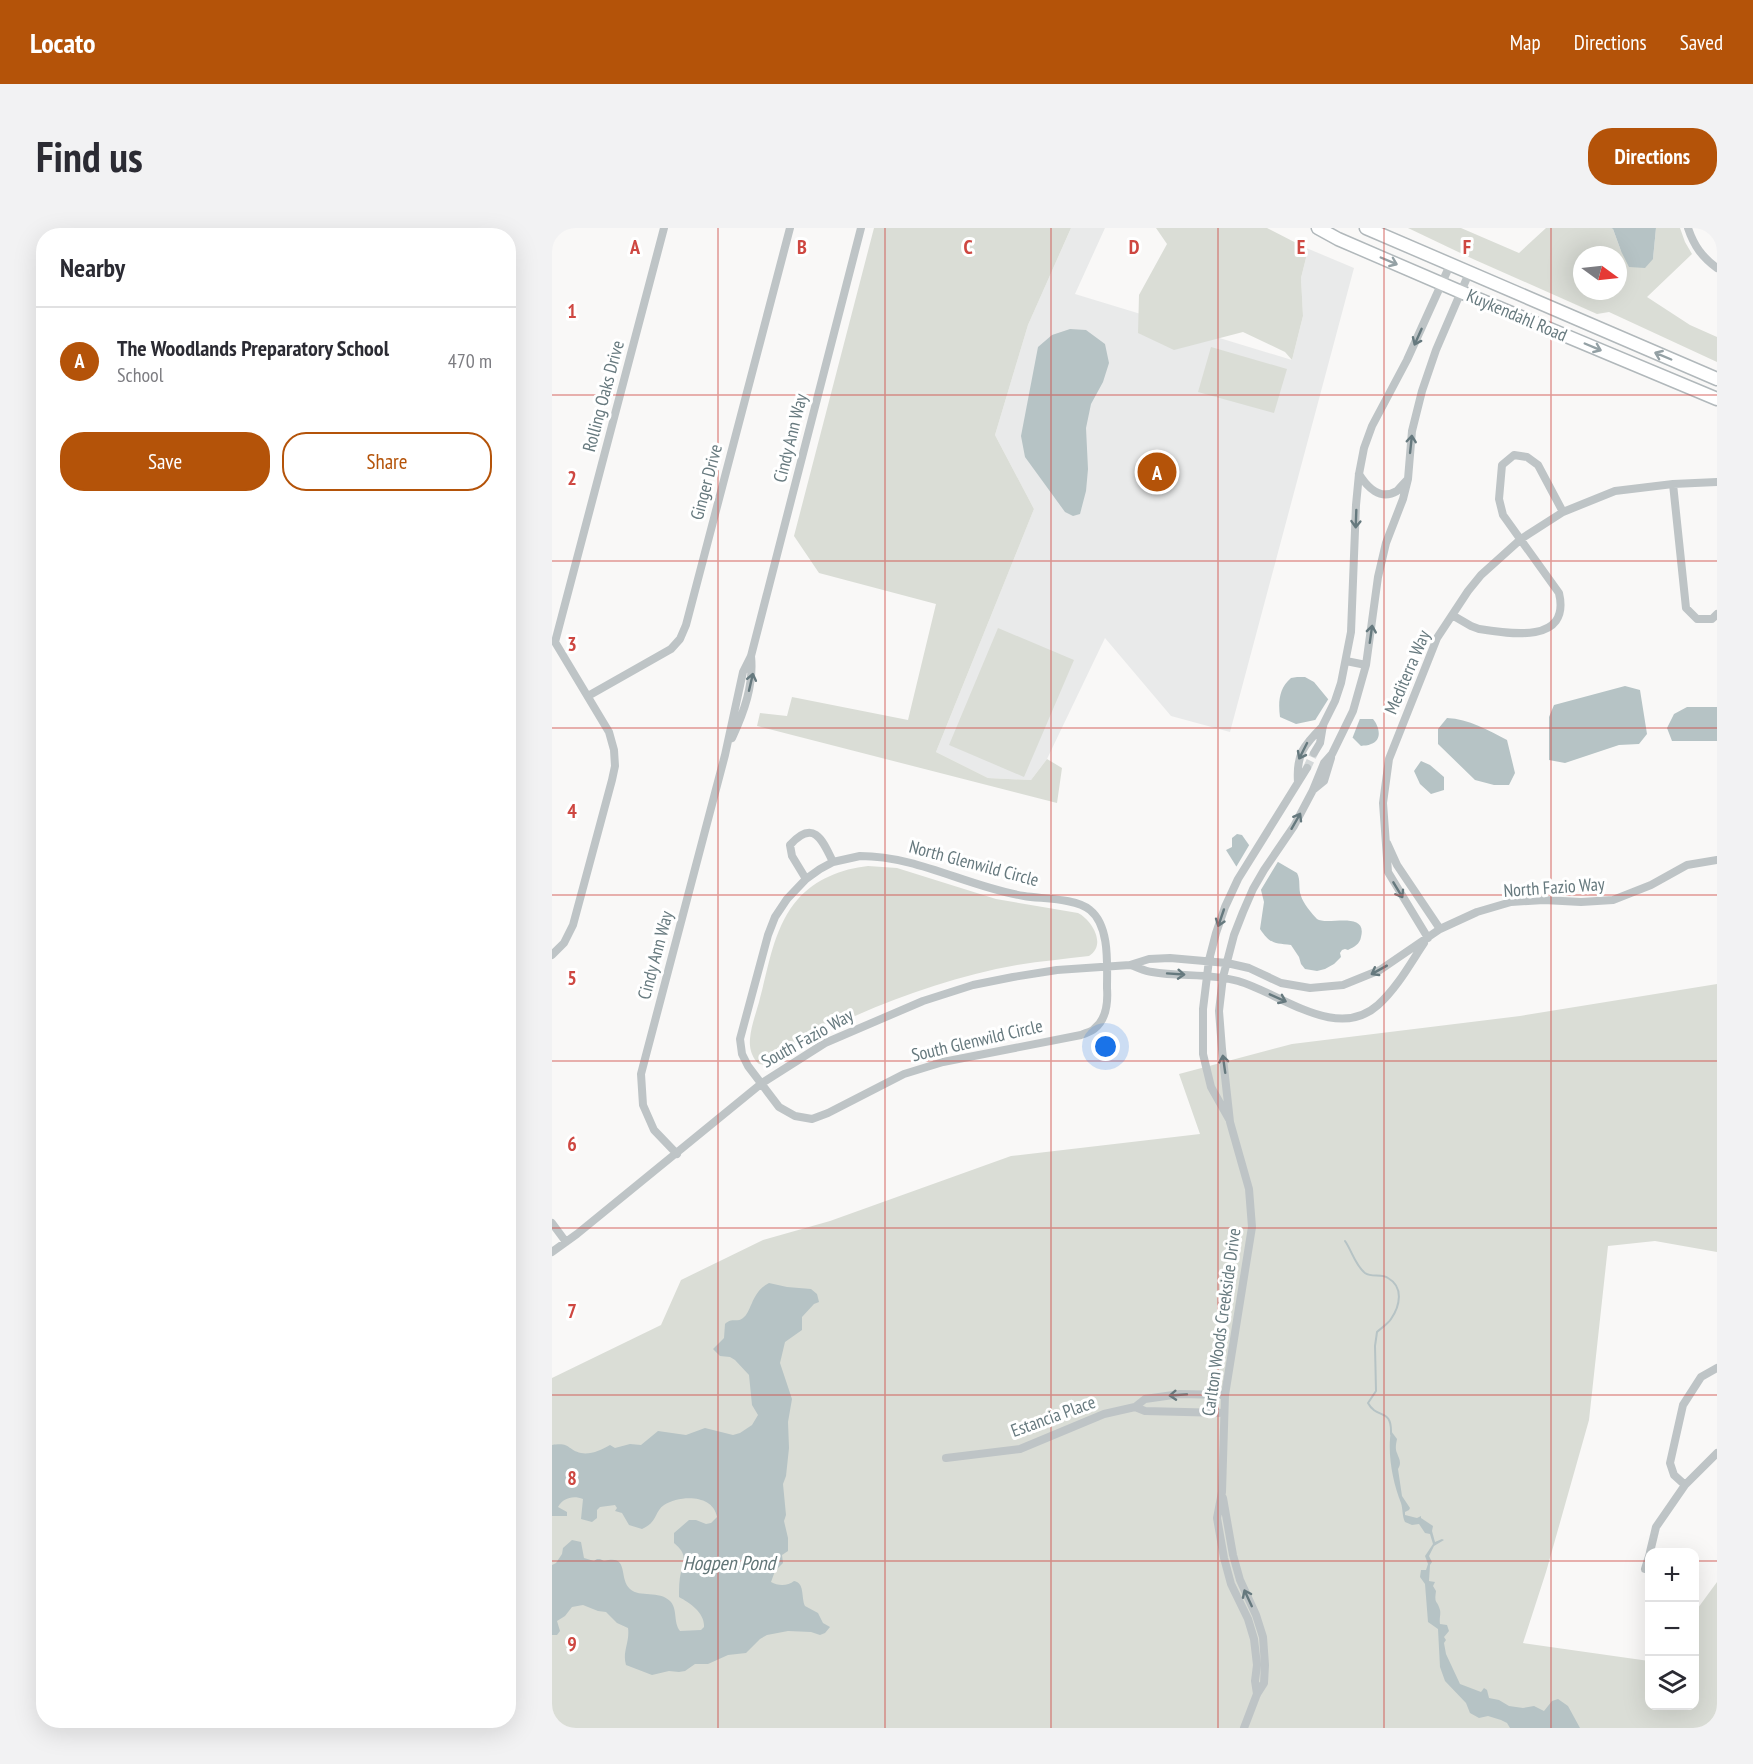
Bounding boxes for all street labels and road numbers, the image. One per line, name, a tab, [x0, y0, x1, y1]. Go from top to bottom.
street label: Kuykendahl Road	[1463, 284, 1571, 346]
street label: Rolling Oaks Drive	[577, 338, 629, 454]
street label: Cindy Ann Way	[768, 391, 812, 485]
street label: Ginger Drive	[685, 442, 727, 522]
street label: Mediterra Way	[1379, 626, 1435, 717]
street label: North Glenwild Circle	[907, 835, 1041, 891]
street label: North Fazio Way	[1503, 872, 1606, 902]
street label: Cindy Ann Way	[632, 908, 678, 1002]
street label: South Fazio Way	[757, 1003, 857, 1073]
street label: South Glenwild Circle	[909, 1014, 1045, 1066]
street label: Carlton Woods Creekside Drive	[1196, 1227, 1246, 1417]
street label: Estancia Place	[1008, 1390, 1098, 1442]

